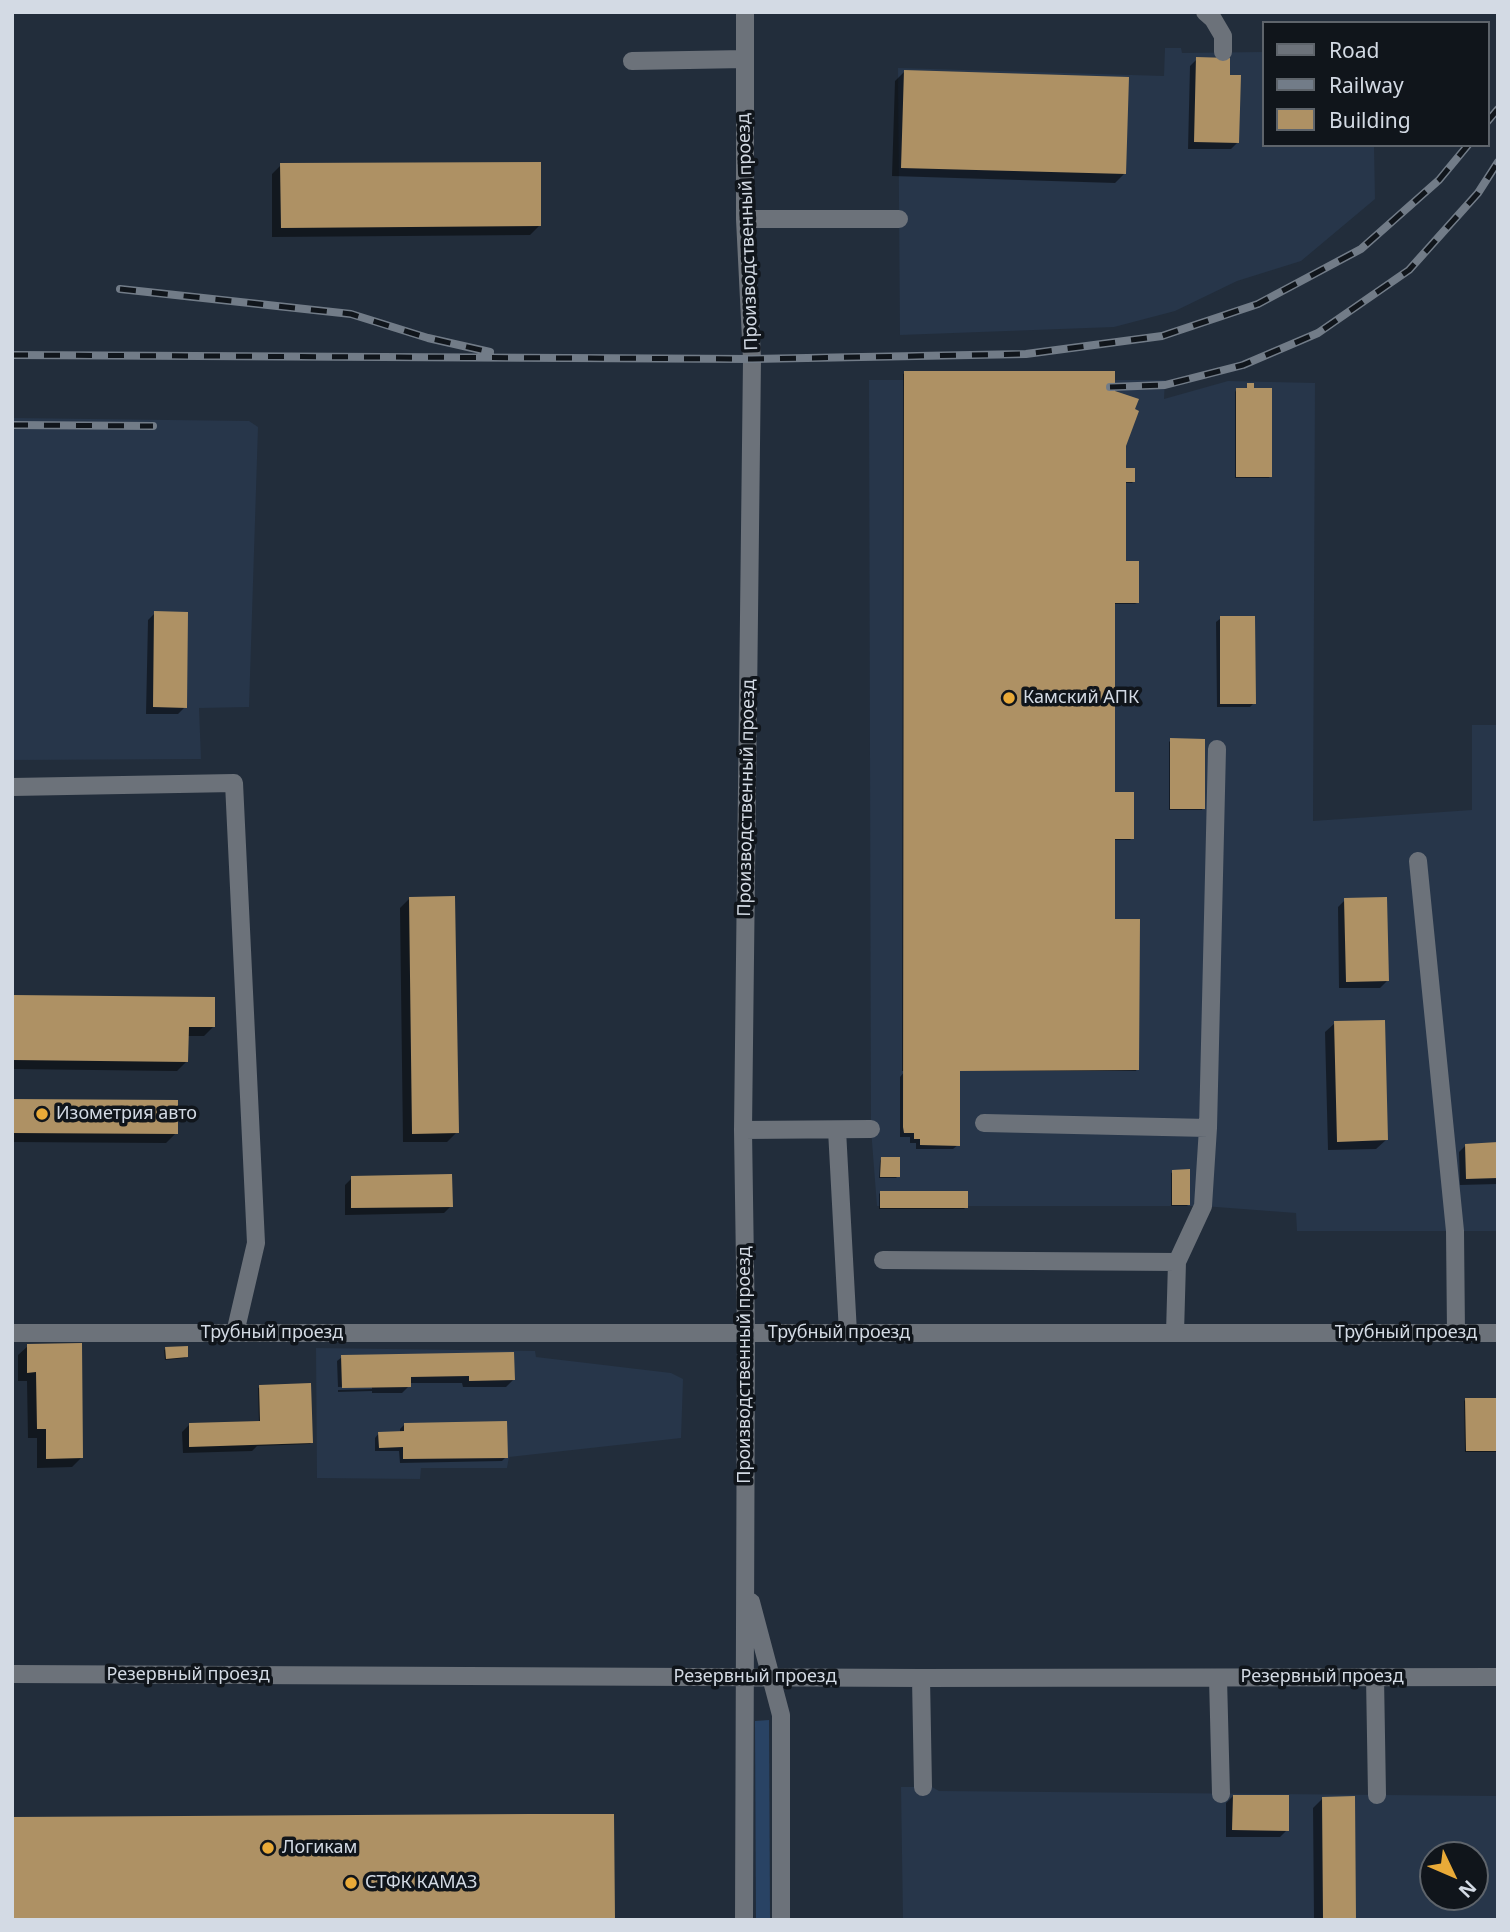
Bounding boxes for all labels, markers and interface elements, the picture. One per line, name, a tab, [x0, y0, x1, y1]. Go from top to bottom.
legend	[1262, 21, 1489, 147]
text: Road	[1329, 36, 1379, 64]
text: Railway	[1329, 71, 1404, 99]
text: Building	[1329, 106, 1411, 134]
street label: Производственный проезд	[733, 113, 763, 351]
street label: Производственный проезд	[734, 679, 760, 917]
place label: Камский АПК	[1023, 687, 1139, 709]
marker: Камский АПК	[1001, 690, 1017, 706]
place label: Изометрия авто	[56, 1103, 197, 1125]
marker: Изометрия авто	[34, 1106, 50, 1122]
street label: Производственный проезд	[734, 1246, 756, 1484]
street label: Трубный проезд	[201, 1322, 343, 1344]
street label: Трубный проезд	[768, 1322, 910, 1344]
street label: Трубный проезд	[1335, 1322, 1477, 1344]
street label: Резервный проезд	[106, 1664, 270, 1686]
street label: Резервный проезд	[673, 1666, 837, 1688]
street label: Резервный проезд	[1240, 1666, 1404, 1688]
place label: Логикам	[282, 1837, 357, 1859]
marker: Логикам	[260, 1840, 276, 1856]
north arrow	[1419, 1841, 1489, 1911]
place label: СТФК КАМАЗ	[365, 1872, 477, 1894]
marker: СТФК КАМАЗ	[343, 1875, 359, 1891]
text: N	[1453, 1875, 1482, 1904]

